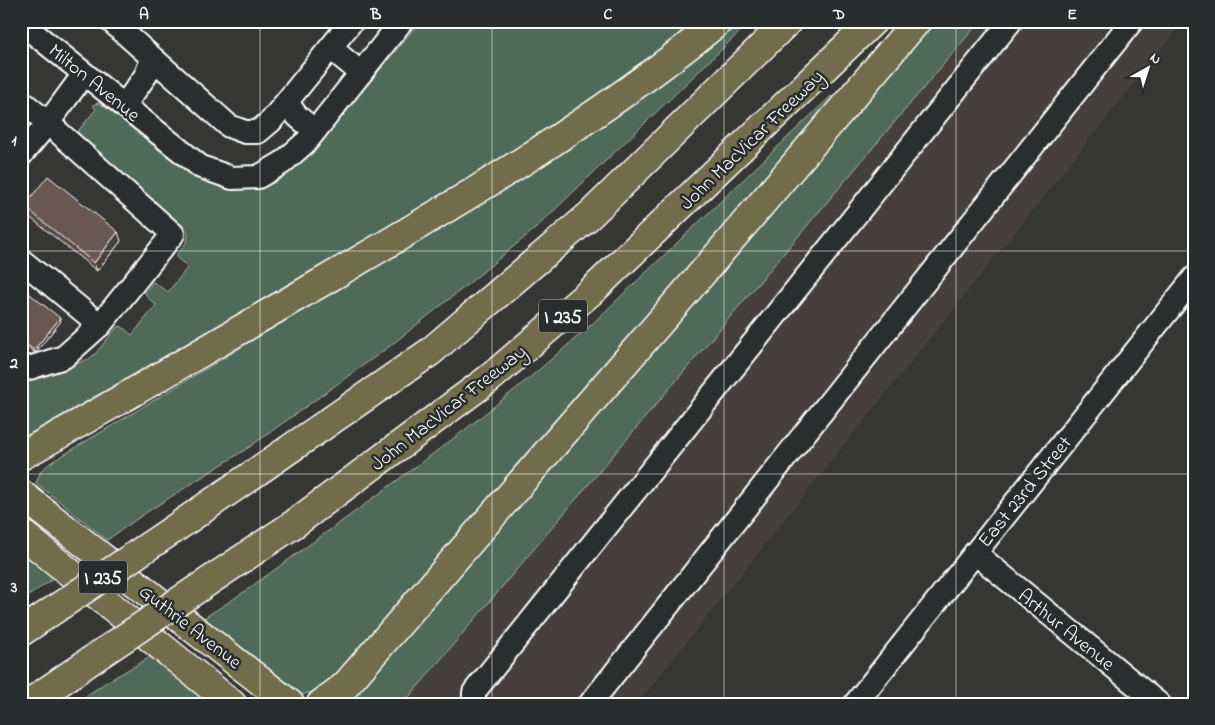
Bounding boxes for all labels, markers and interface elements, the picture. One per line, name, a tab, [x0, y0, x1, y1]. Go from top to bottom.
text: A	[139, 3, 149, 27]
text: B	[370, 3, 382, 27]
text: C	[604, 3, 613, 27]
text: D	[832, 3, 845, 27]
text: E	[1067, 3, 1077, 27]
street label: Milton Avenue	[41, 38, 146, 130]
north arrow	[1122, 42, 1172, 92]
text: N	[1145, 48, 1166, 70]
street label: John MacVicar Freeway	[674, 64, 832, 218]
text: 1	[11, 129, 17, 153]
road number: I 235	[539, 300, 587, 332]
street label: John MacVicar Freeway	[365, 339, 534, 479]
text: 2	[9, 352, 18, 376]
street label: East 23rd Street	[972, 430, 1080, 554]
road number: I 235	[79, 560, 127, 594]
text: 3	[10, 576, 18, 600]
street label: Guthrie Avenue	[132, 578, 247, 677]
street label: Arthur Avenue	[1011, 583, 1120, 679]

